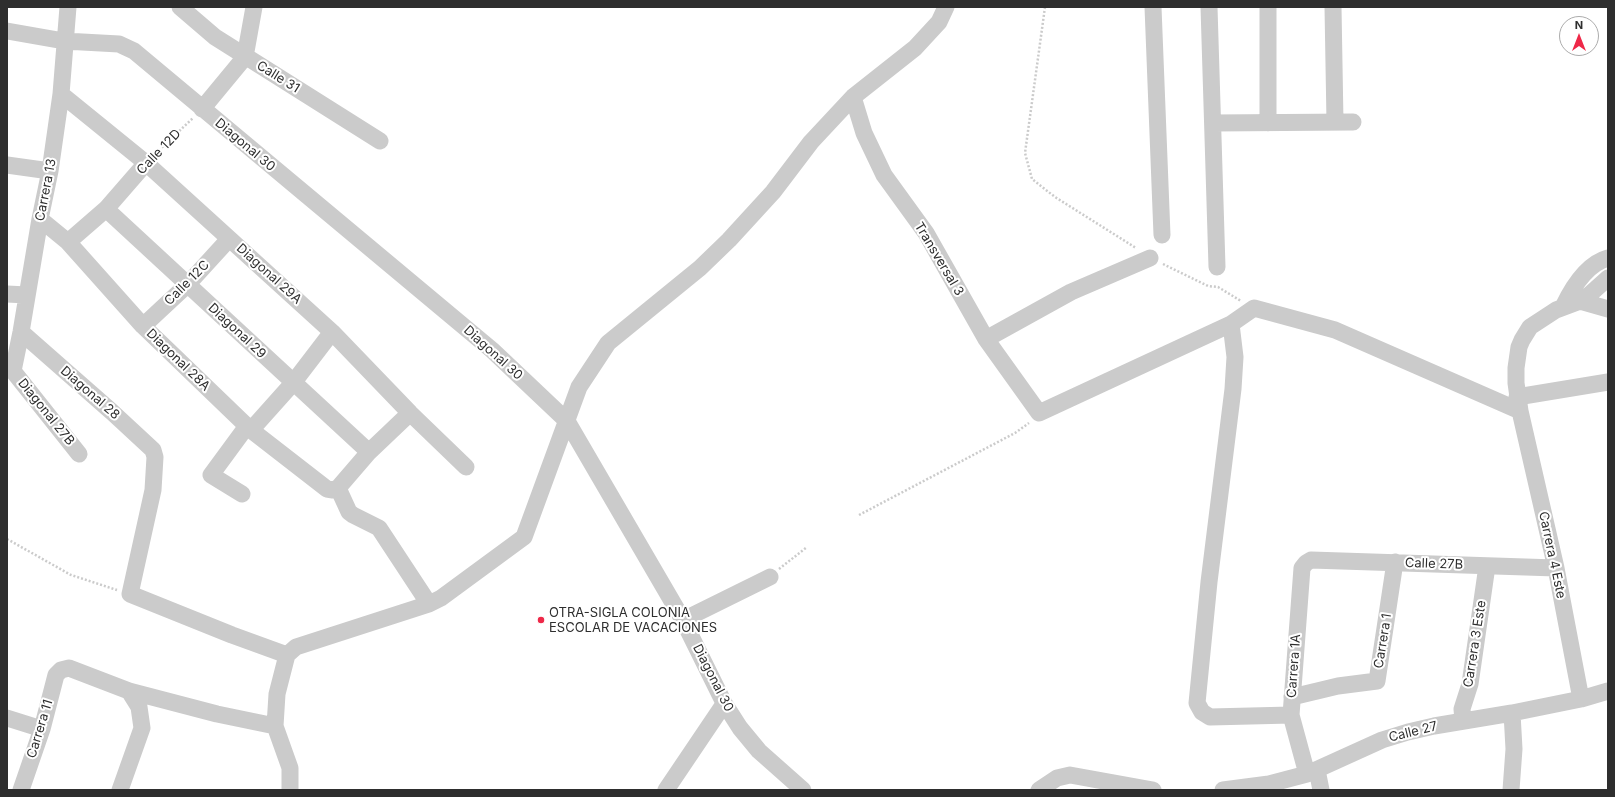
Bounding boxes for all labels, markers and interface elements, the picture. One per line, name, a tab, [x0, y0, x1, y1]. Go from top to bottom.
north arrow	[1559, 16, 1599, 56]
text: N	[1575, 18, 1583, 32]
street label: Calle 31	[254, 58, 302, 96]
street label: Diagonal 30	[212, 115, 278, 175]
street label: Calle 12D	[134, 126, 184, 178]
street label: Carrera 13	[32, 157, 60, 223]
street label: Transversal 3	[911, 219, 967, 299]
street label: Diagonal 29A	[233, 241, 305, 307]
street label: Calle 12C	[161, 257, 213, 309]
street label: Diagonal 29	[205, 300, 269, 362]
street label: Diagonal 30	[460, 323, 526, 383]
street label: Diagonal 28A	[143, 326, 213, 394]
street label: Diagonal 28	[57, 363, 123, 423]
street label: Diagonal 27B	[14, 376, 78, 448]
street label: Carrera 4 Este	[1535, 510, 1569, 600]
street label: Calle 27B	[1405, 555, 1463, 573]
street label: Carrera 3 Este	[1460, 599, 1490, 689]
place label: OTRA-SIGLA COLONIA ESCOLAR DE VACACIONES	[549, 605, 717, 636]
street label: Carrera 1	[1371, 612, 1395, 670]
marker: OTRA-SIGLA COLONIA ESCOLAR DE VACACIONES	[536, 615, 546, 625]
street label: Carrera 1A	[1284, 633, 1304, 699]
street label: Diagonal 30	[689, 642, 737, 714]
street label: Carrera 11	[24, 698, 56, 760]
street label: Calle 27	[1387, 718, 1439, 746]

